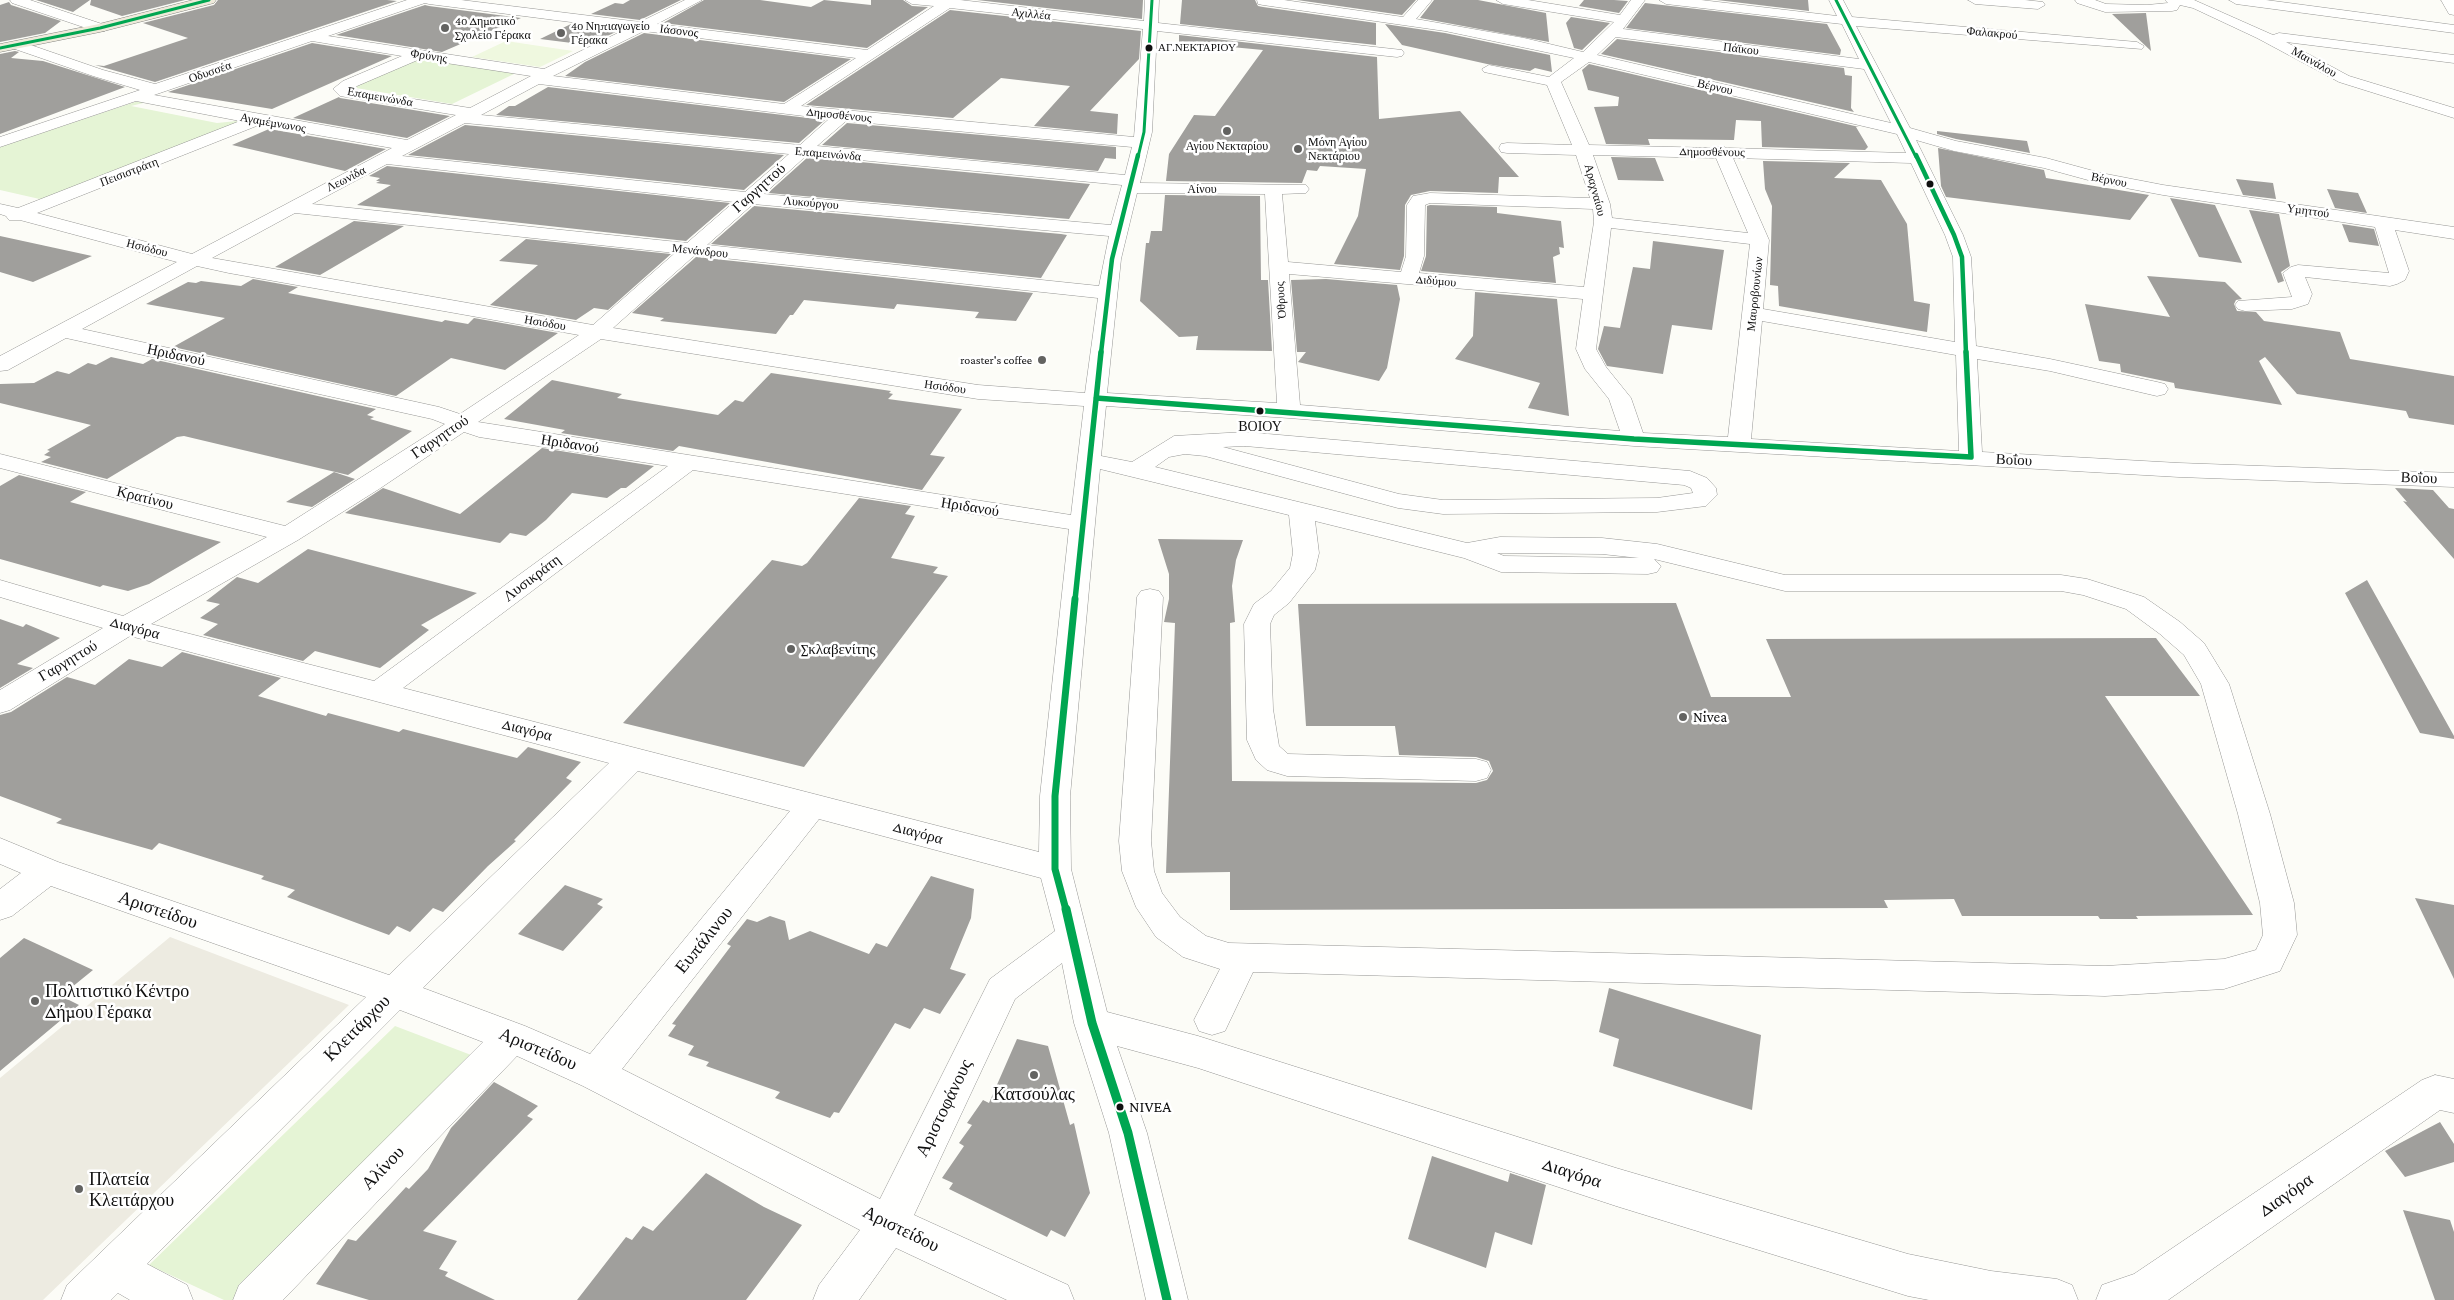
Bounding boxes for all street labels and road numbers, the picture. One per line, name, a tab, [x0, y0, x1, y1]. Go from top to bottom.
street label: Αχιλλέα	[1011, 5, 1051, 23]
street label: Ιάσονος	[659, 21, 699, 41]
street label: Φαλακρού	[1966, 24, 2018, 42]
street label: Πάϊκου	[1722, 40, 1760, 58]
street label: Μαινάλου	[2289, 44, 2339, 80]
street label: Φρύνης	[410, 46, 448, 66]
street label: Οδυσσέα	[187, 58, 233, 86]
street label: Βέρνου	[1696, 76, 1734, 98]
street label: Επαμεινώνδα	[346, 84, 414, 110]
street label: Δημοσθένους	[806, 104, 872, 126]
street label: Αγαμέμνωνος	[239, 110, 307, 136]
street label: Επαμεινώνδα	[794, 144, 862, 164]
street label: Δημοσθένους	[1679, 144, 1745, 160]
street label: Πεισιστράτη	[98, 154, 160, 190]
street label: Γαργηττού	[729, 159, 789, 217]
street label: Αραχναίου	[1581, 162, 1609, 218]
street label: Λεωνίδα	[324, 163, 368, 195]
street label: Βέρνου	[2090, 169, 2128, 191]
street label: Αίνου	[1187, 182, 1217, 196]
street label: Λυκούργου	[783, 193, 839, 213]
street label: Υμηττού	[2286, 201, 2330, 221]
street label: Ησιόδου	[125, 236, 169, 260]
street label: Μενάνδρου	[671, 241, 729, 261]
street label: Μαυροβουνίων	[1744, 256, 1766, 332]
street label: Διδύμου	[1415, 272, 1457, 290]
street label: Όθρυος	[1273, 281, 1289, 319]
street label: Ησιόδου	[523, 312, 567, 334]
street label: Ηριδανού	[145, 340, 207, 370]
street label: Ησιόδου	[923, 377, 967, 397]
street label: Γαργηττού	[408, 411, 472, 463]
street label: Ηριδανού	[539, 430, 601, 458]
street label: Βοΐου	[1995, 450, 2033, 470]
street label: Βοΐου	[2400, 468, 2438, 488]
street label: Κρατίνου	[115, 482, 175, 514]
street label: Ηριδανού	[939, 493, 1001, 521]
street label: Λυσικράτη	[500, 551, 564, 605]
street label: Διαγόρα	[108, 613, 162, 643]
street label: Γαργηττού	[35, 636, 101, 686]
street label: Διαγόρα	[500, 715, 554, 745]
street label: Διαγόρα	[891, 818, 945, 848]
street label: Αριστείδου	[115, 886, 201, 934]
street label: Ευπάλινου	[670, 902, 738, 978]
street label: Κλειτάρχου	[319, 990, 395, 1066]
street label: Αριστείδου	[496, 1023, 580, 1075]
street label: Αριστοφάνους	[911, 1056, 977, 1160]
street label: Αλίνου	[357, 1142, 409, 1194]
street label: Διαγόρα	[1540, 1153, 1604, 1193]
street label: Διαγόρα	[2255, 1169, 2317, 1221]
street label: Αριστείδου	[859, 1201, 943, 1257]

